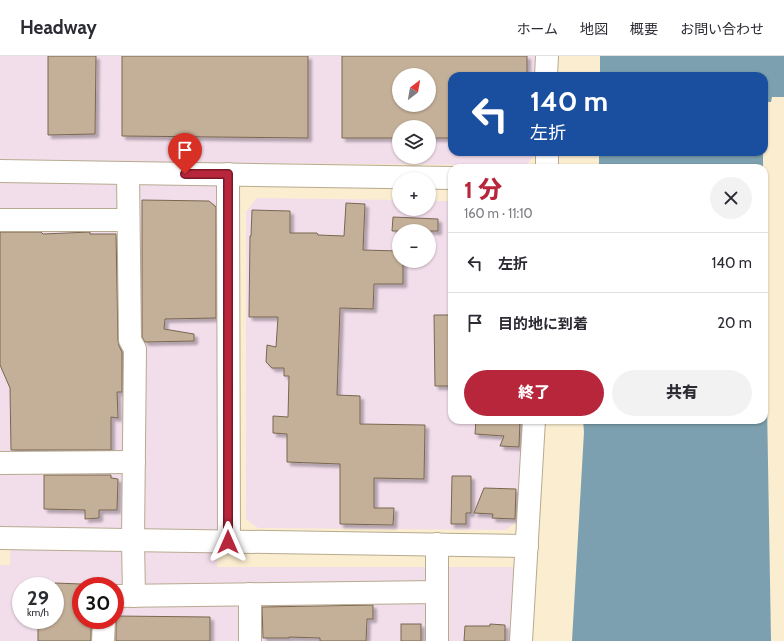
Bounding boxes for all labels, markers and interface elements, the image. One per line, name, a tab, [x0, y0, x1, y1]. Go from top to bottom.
text: Headway	[20, 16, 97, 39]
text: ホーム	[516, 20, 558, 38]
text: 地図	[580, 20, 608, 38]
text: 概要	[630, 20, 658, 38]
text: お問い合わせ	[680, 20, 764, 38]
north arrow	[392, 68, 436, 112]
map controls	[392, 68, 436, 268]
text: 140 m	[530, 84, 608, 118]
icon: left	[464, 88, 516, 140]
button: layers	[392, 120, 436, 164]
text: 左折	[530, 122, 566, 144]
pin	[168, 133, 202, 174]
icon: arrive	[174, 139, 196, 161]
button: +	[392, 172, 436, 216]
text: 1 分	[464, 175, 502, 204]
button: close	[710, 177, 752, 219]
text: 160 m · 11:10	[464, 205, 532, 221]
button: −	[392, 224, 436, 268]
icon: left	[464, 252, 486, 274]
text: 140 m	[711, 254, 752, 272]
text: 左折	[498, 255, 528, 273]
icon: arrive	[464, 312, 486, 334]
text: 20 m	[717, 314, 752, 332]
text: 目的地に到着	[498, 315, 588, 333]
button: 終了	[464, 370, 604, 416]
button: 共有	[612, 370, 752, 416]
position arrow	[207, 521, 249, 563]
speed limit sign: 30	[72, 577, 124, 629]
text: 29	[27, 586, 49, 610]
text: km/h	[27, 606, 49, 619]

